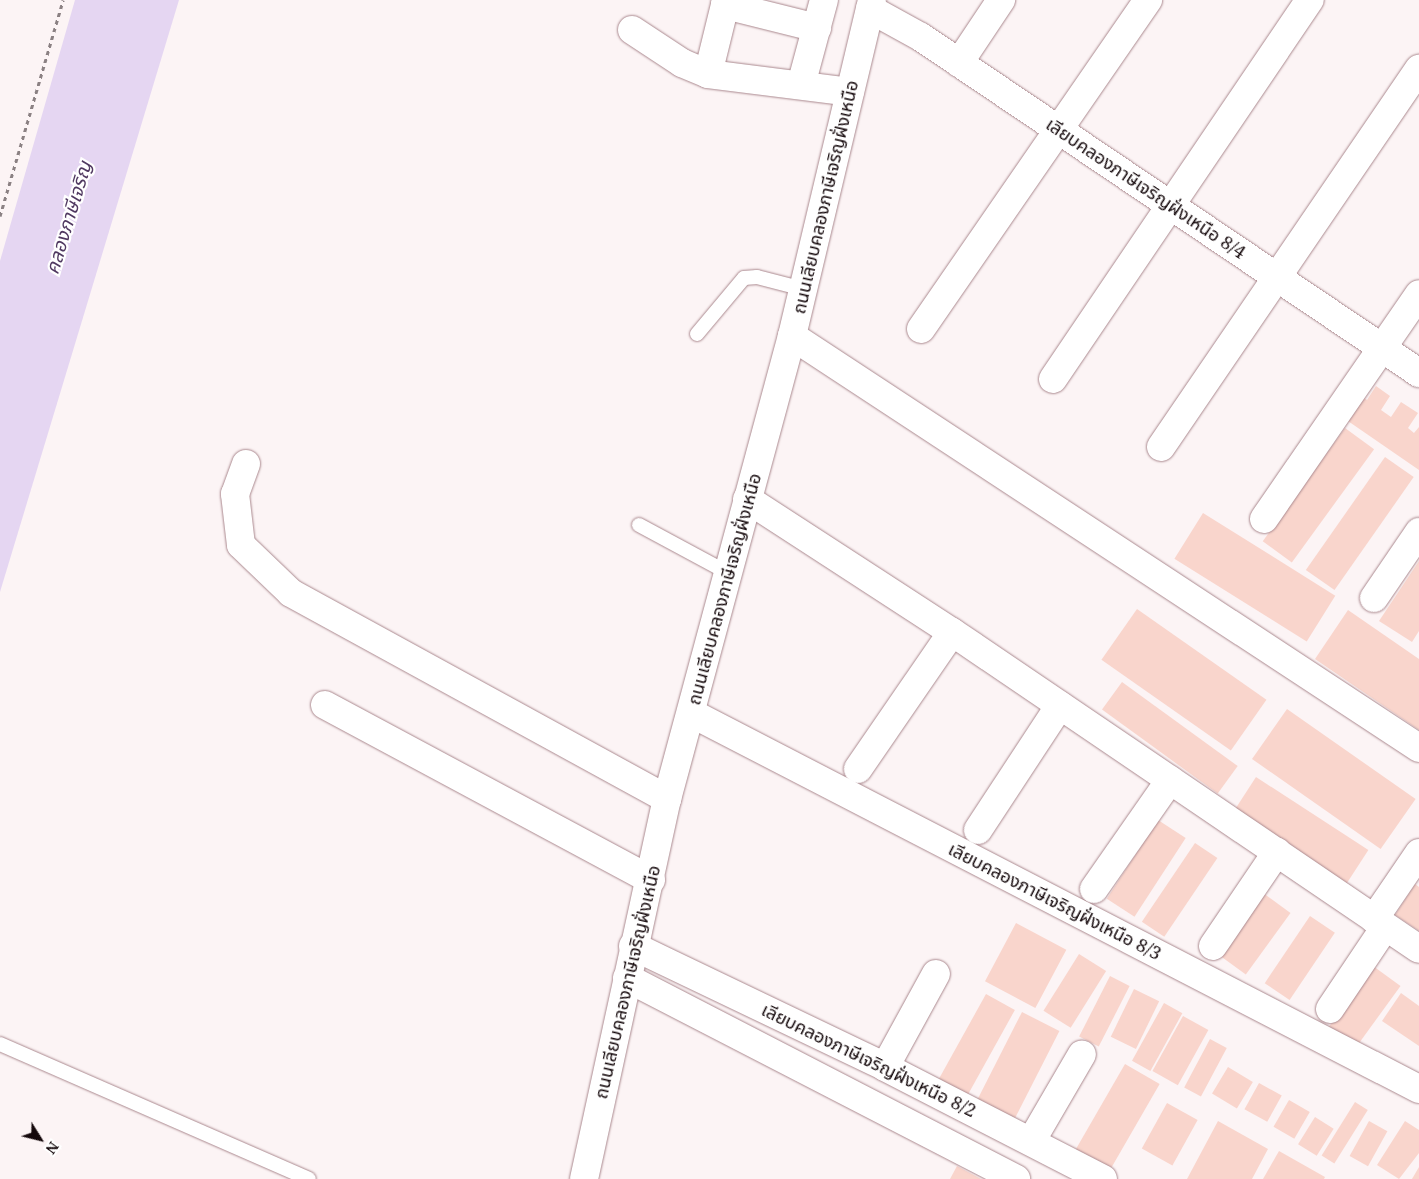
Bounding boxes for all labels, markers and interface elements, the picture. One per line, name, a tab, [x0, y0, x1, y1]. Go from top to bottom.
street label: ถนนเลียบคลองภาษีเจริญฝั่งเหนือ	[788, 78, 862, 316]
street label: เลียบคลองภาษีเจริญฝั่งเหนือ 8/4	[1042, 113, 1250, 263]
water label: คลองภาษีเจริญ	[41, 159, 97, 277]
street label: ถนนเลียบคลองภาษีเจริญฝั่งเหนือ	[683, 471, 765, 707]
street label: เลียบคลองภาษีเจริญฝั่งเหนือ 8/3	[945, 838, 1165, 964]
street label: ถนนเลียบคลองภาษีเจริญฝั่งเหนือ	[590, 863, 664, 1101]
street label: เลียบคลองภาษีเจริญฝั่งเหนือ 8/2	[758, 999, 980, 1121]
north arrow	[15, 1114, 65, 1164]
text: N	[42, 1138, 63, 1158]

